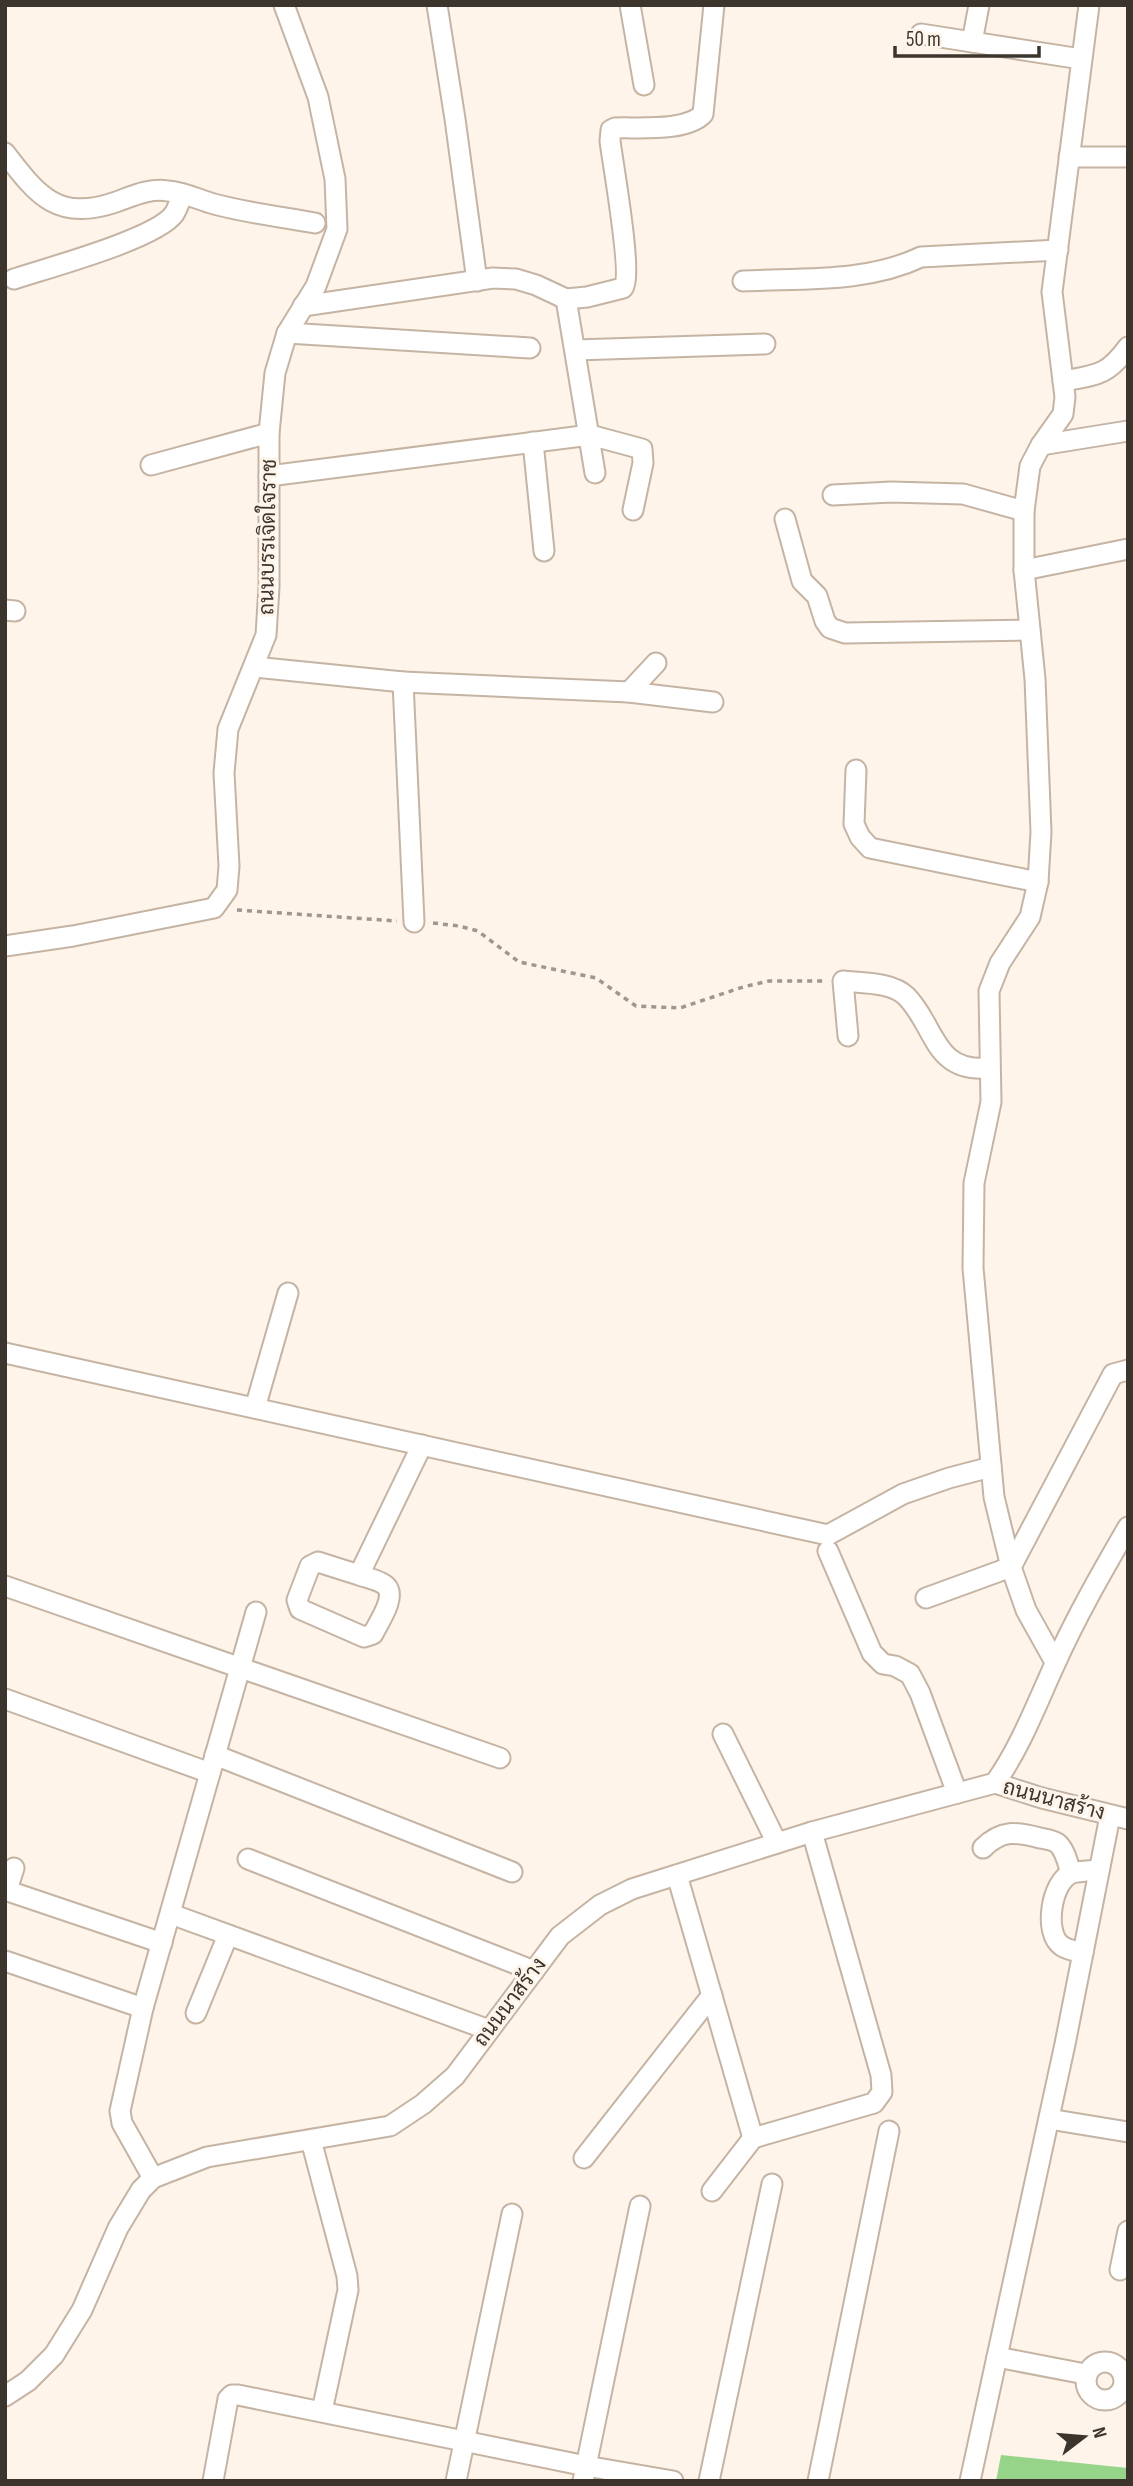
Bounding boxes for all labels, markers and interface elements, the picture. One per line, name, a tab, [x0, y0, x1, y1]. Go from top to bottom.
scale bar	[895, 14, 1038, 58]
text: 50 m	[906, 27, 941, 52]
street label: ถนนบรรเจิดใจราช	[253, 459, 282, 615]
street label: ถนนนาสร้าง	[1000, 1774, 1108, 1826]
street label: ถนนนาสร้าง	[469, 1953, 551, 2051]
north arrow	[1049, 2402, 1119, 2472]
text: N	[1086, 2425, 1111, 2441]

